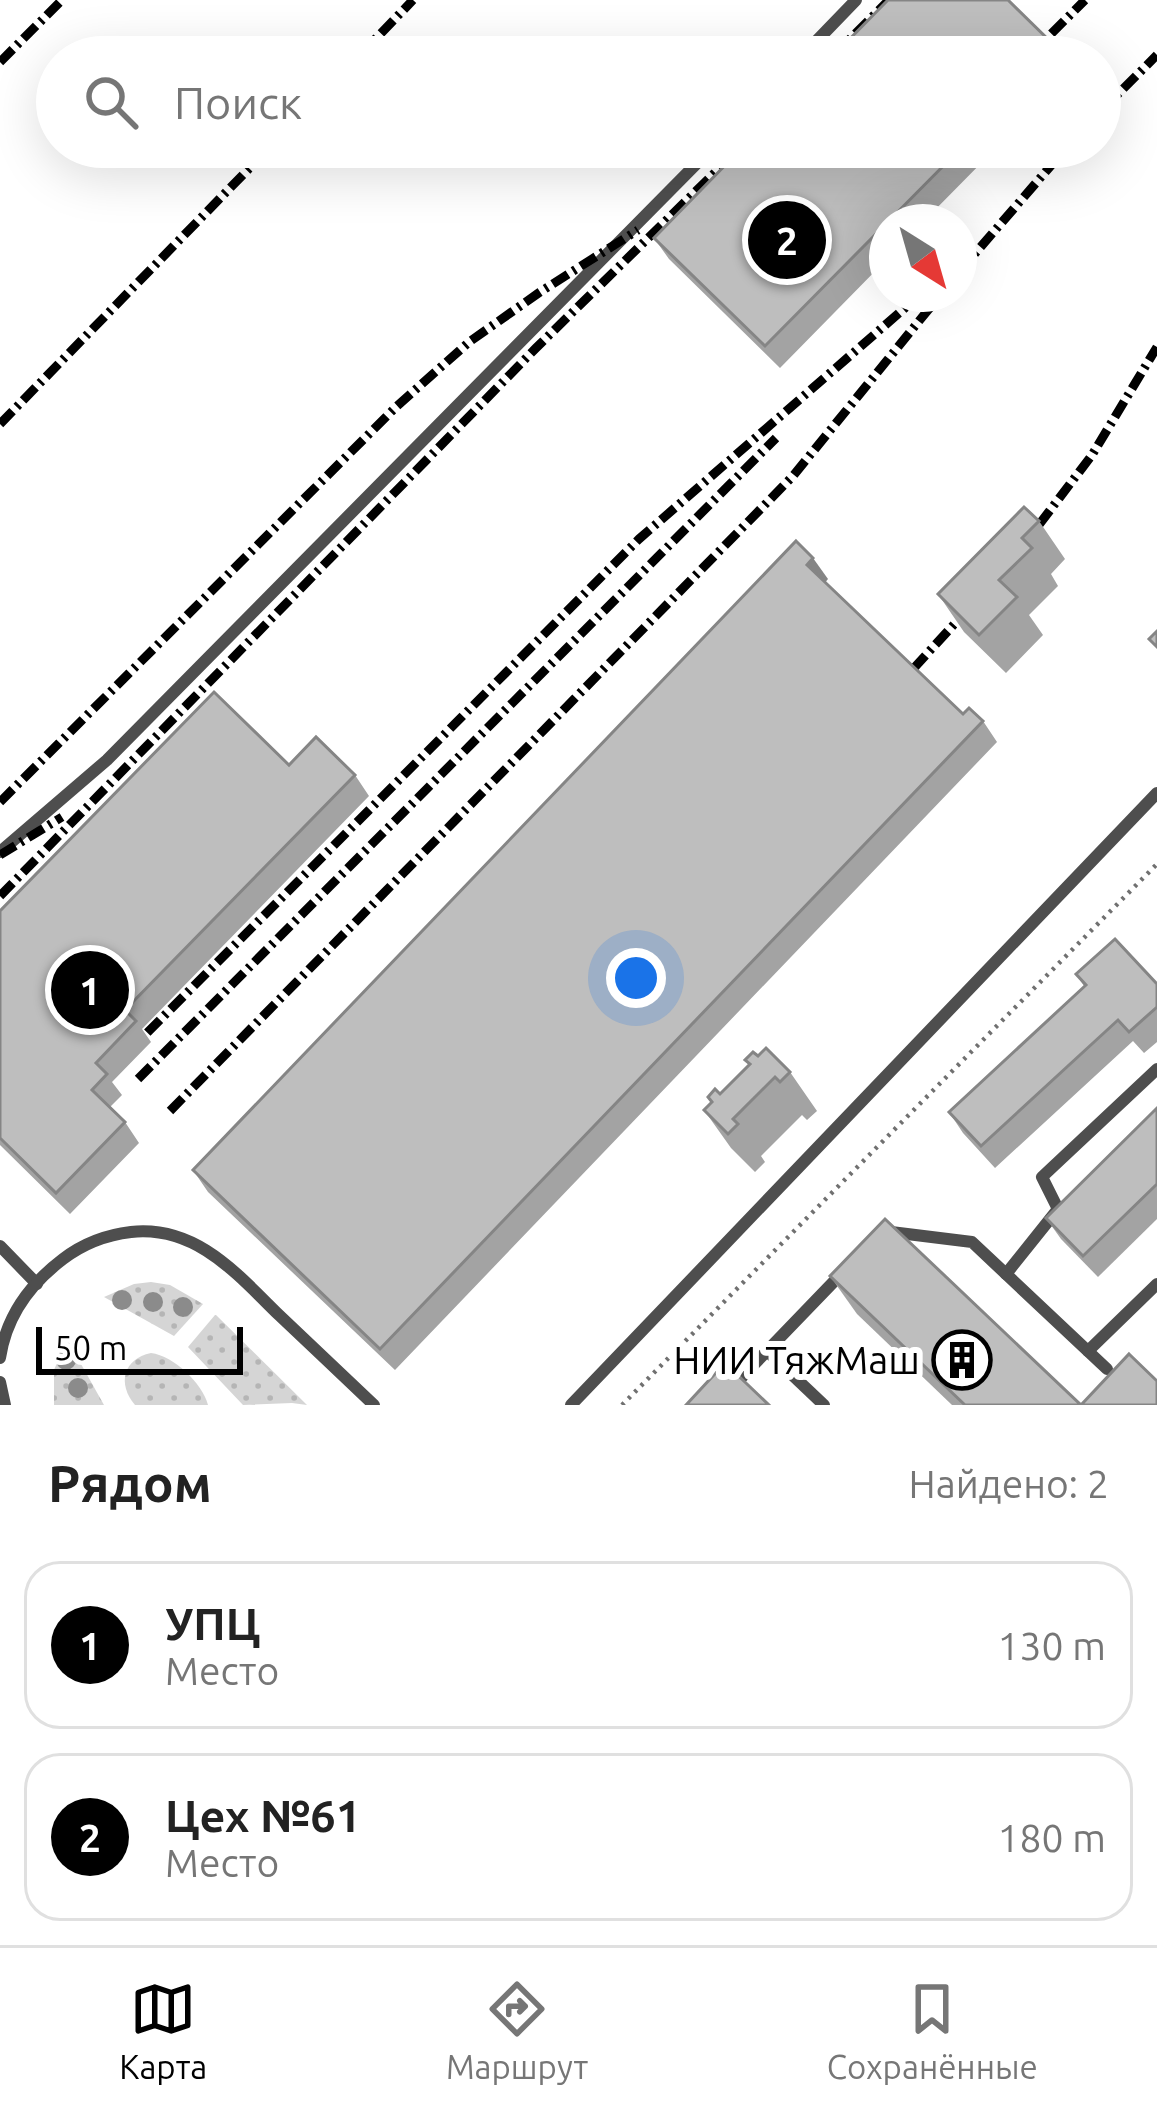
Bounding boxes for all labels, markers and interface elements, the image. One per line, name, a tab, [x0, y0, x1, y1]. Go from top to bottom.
search box	[36, 36, 1121, 168]
icon: search	[78, 69, 144, 135]
text: Поиск	[174, 77, 302, 128]
pin: 2	[748, 195, 826, 285]
north arrow	[869, 204, 977, 312]
pin: 1	[51, 945, 129, 1035]
your location	[606, 948, 666, 1008]
scale bar	[36, 1321, 243, 1374]
text: 50 m	[54, 1329, 127, 1366]
building icon: НИИ ТяжМаш	[931, 1329, 993, 1391]
place label: НИИ ТяжМаш	[673, 1338, 920, 1381]
text: Рядом	[48, 1454, 212, 1512]
text: Найдено: 2	[909, 1462, 1109, 1505]
text: УПЦ	[165, 1598, 260, 1649]
text: 1	[79, 1624, 101, 1667]
text: 130 m	[997, 1624, 1106, 1667]
text: Место	[165, 1649, 279, 1692]
text: Цех №61	[165, 1790, 361, 1841]
text: 2	[79, 1816, 101, 1859]
text: 180 m	[997, 1816, 1106, 1859]
text: Место	[165, 1841, 279, 1884]
tab: Карта	[119, 1976, 207, 2085]
tab: Маршрут	[446, 1976, 588, 2085]
tab: Сохранённые	[827, 1976, 1038, 2085]

